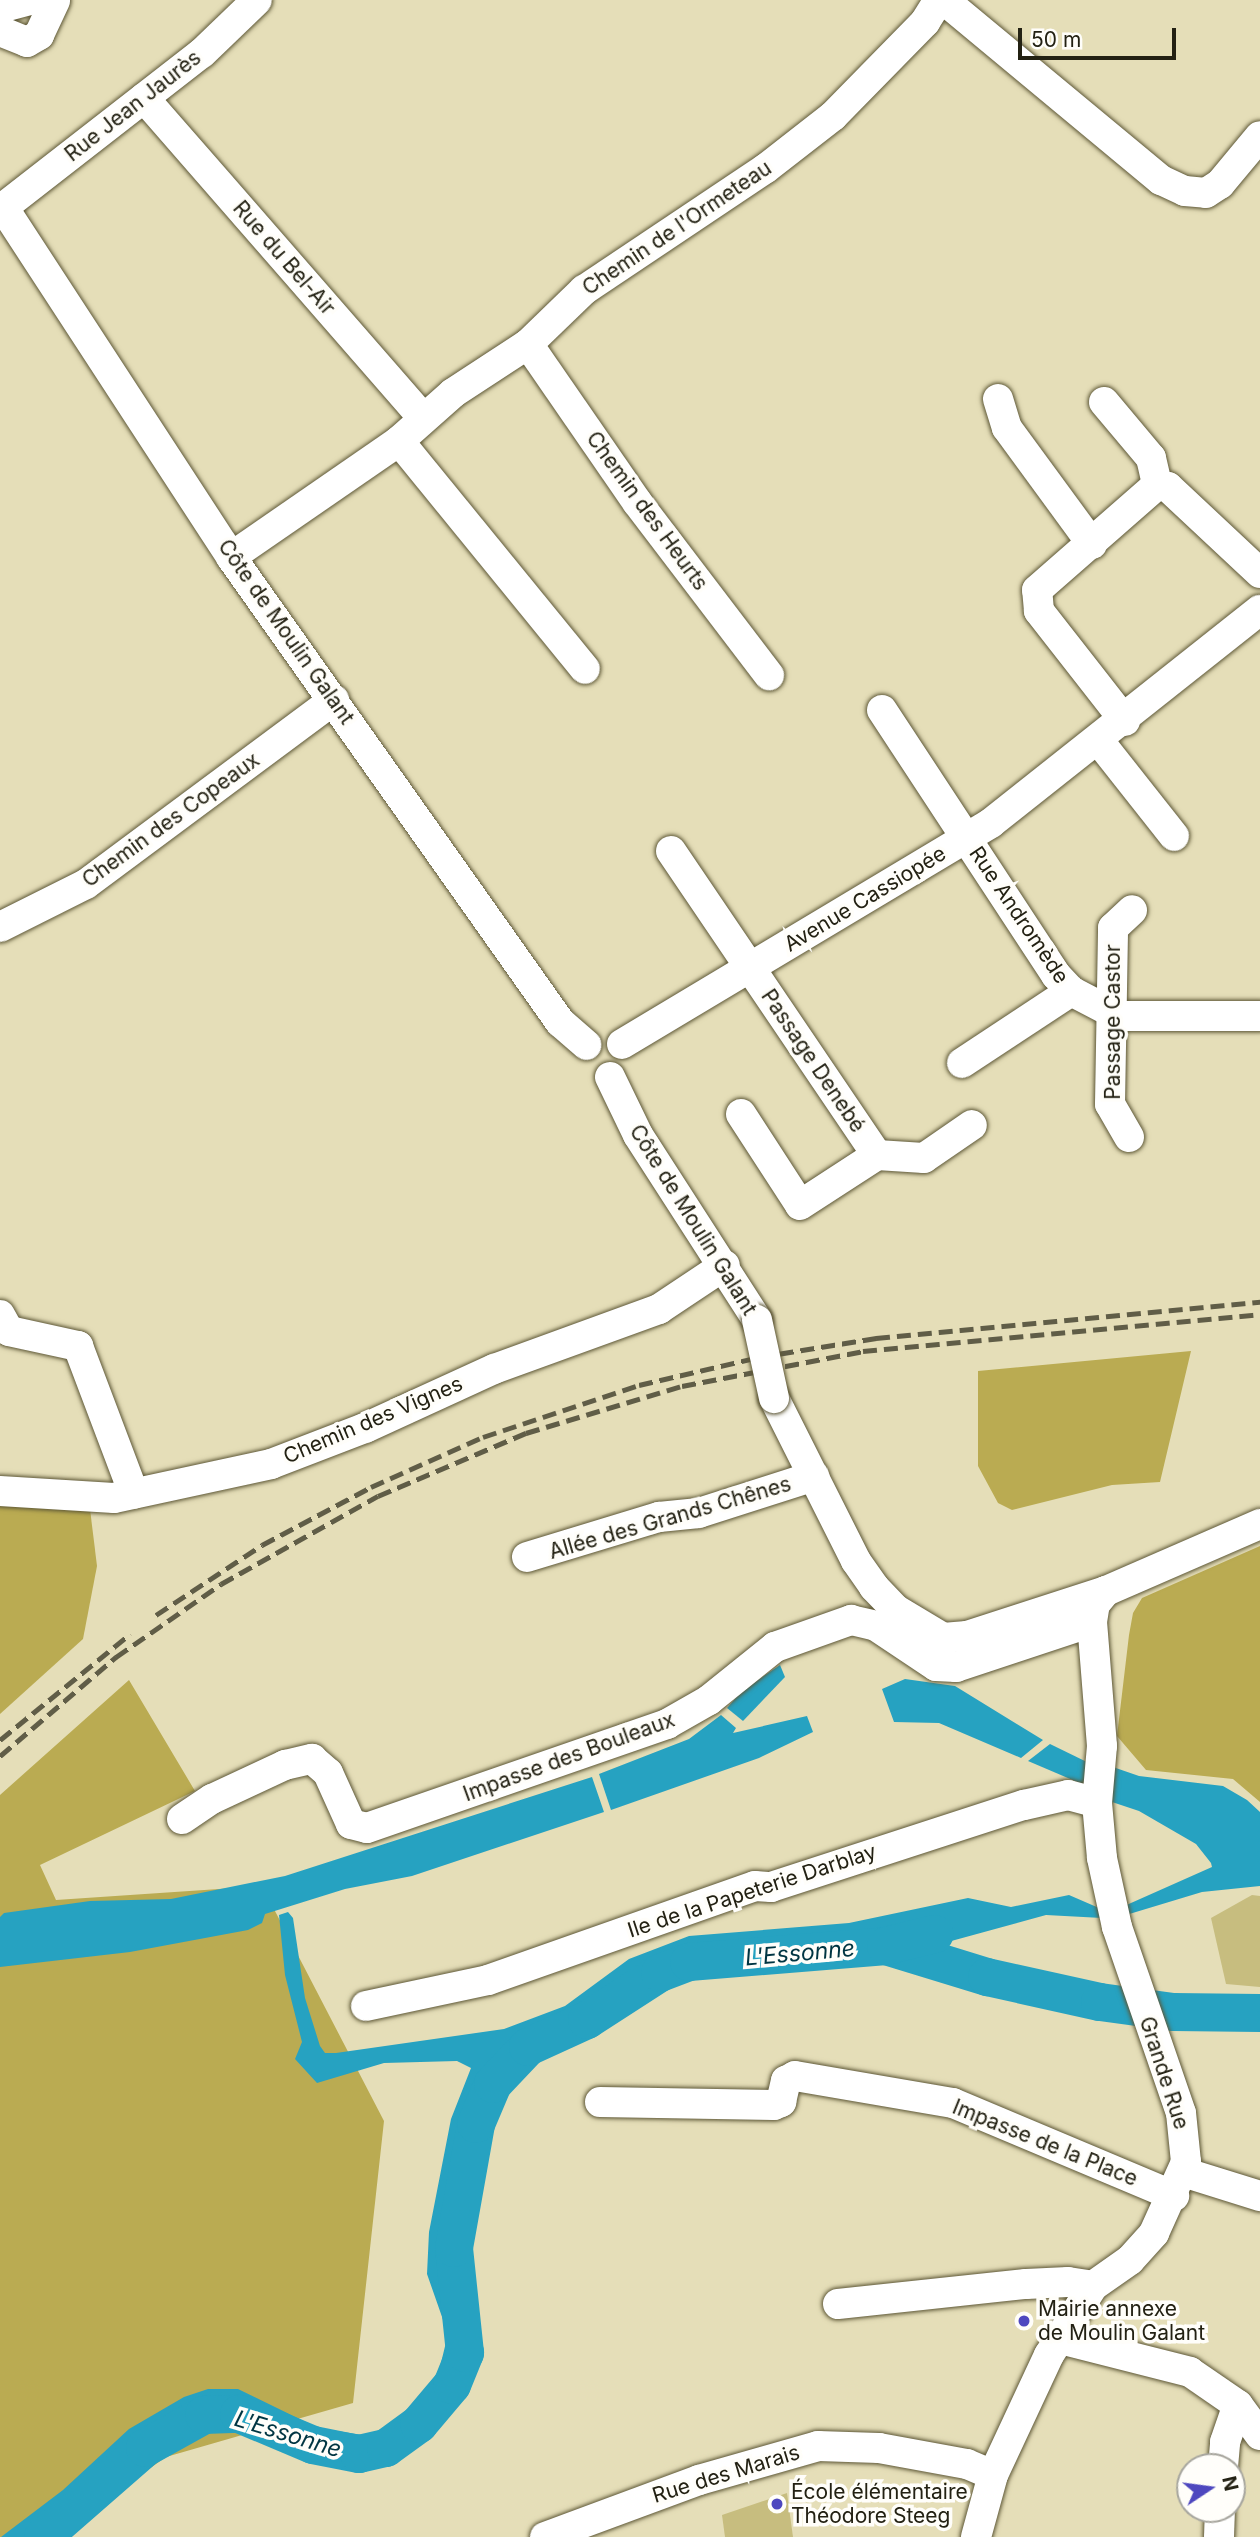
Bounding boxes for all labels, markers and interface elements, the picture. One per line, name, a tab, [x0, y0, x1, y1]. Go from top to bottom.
scale bar	[1022, 14, 1180, 58]
text: 50 m	[1031, 27, 1081, 52]
street label: Rue Jean Jaurès	[60, 45, 206, 167]
street label: Chemin de l'Ormeteau	[578, 155, 776, 301]
street label: Rue du Bel-Air	[228, 196, 340, 320]
street label: Chemin des Heurts	[581, 427, 713, 595]
street label: Côte de Moulin Galant	[213, 535, 359, 729]
street label: Chemin des Copeaux	[78, 747, 264, 893]
street label: Avenue Cassiopée	[780, 841, 950, 957]
street label: Rue Andromède	[964, 842, 1074, 988]
street label: Passage Castor	[1100, 944, 1126, 1100]
street label: Passage Denebé	[756, 985, 870, 1137]
street label: Côte de Moulin Galant	[624, 1120, 762, 1320]
street label: Chemin des Vignes	[280, 1371, 466, 1469]
street label: Allée des Grands Chênes	[546, 1471, 794, 1565]
street label: Impasse des Bouleaux	[460, 1707, 678, 1807]
street label: Ile de la Papeterie Darblay	[625, 1839, 879, 1943]
water label: L'Essonne	[744, 1934, 856, 1972]
street label: Grande Rue	[1134, 2013, 1194, 2133]
street label: Impasse de la Place	[949, 2094, 1141, 2192]
place label: Mairie annexe de Moulin Galant	[1038, 2296, 1205, 2346]
marker: Mairie annexe de Moulin Galant	[1016, 2313, 1032, 2329]
water label: L'Essonne	[231, 2405, 345, 2463]
street label: Rue des Marais	[649, 2440, 803, 2508]
north arrow	[1176, 2453, 1246, 2523]
text: N	[1217, 2474, 1243, 2493]
place label: École élémentaire Théodore Steeg	[791, 2479, 968, 2529]
marker: École élémentaire Théodore Steeg	[769, 2496, 785, 2512]

